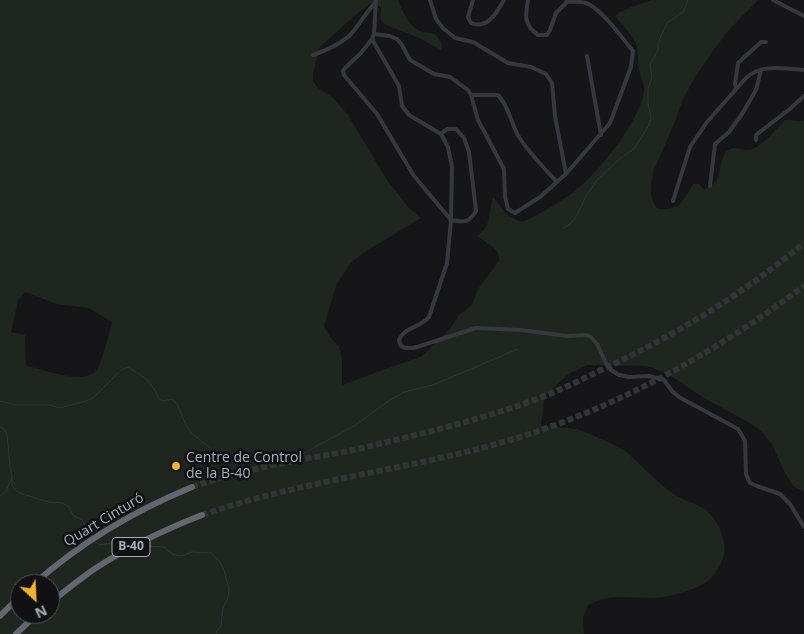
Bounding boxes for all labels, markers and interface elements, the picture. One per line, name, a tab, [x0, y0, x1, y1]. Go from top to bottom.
place label: Centre de Control de la B-40	[186, 450, 302, 482]
marker: Centre de Control de la B-40	[170, 460, 182, 472]
street label: Quart Cinturó	[61, 490, 147, 550]
road number: B-40	[112, 538, 150, 556]
north arrow	[10, 574, 60, 624]
text: N	[32, 601, 50, 623]

